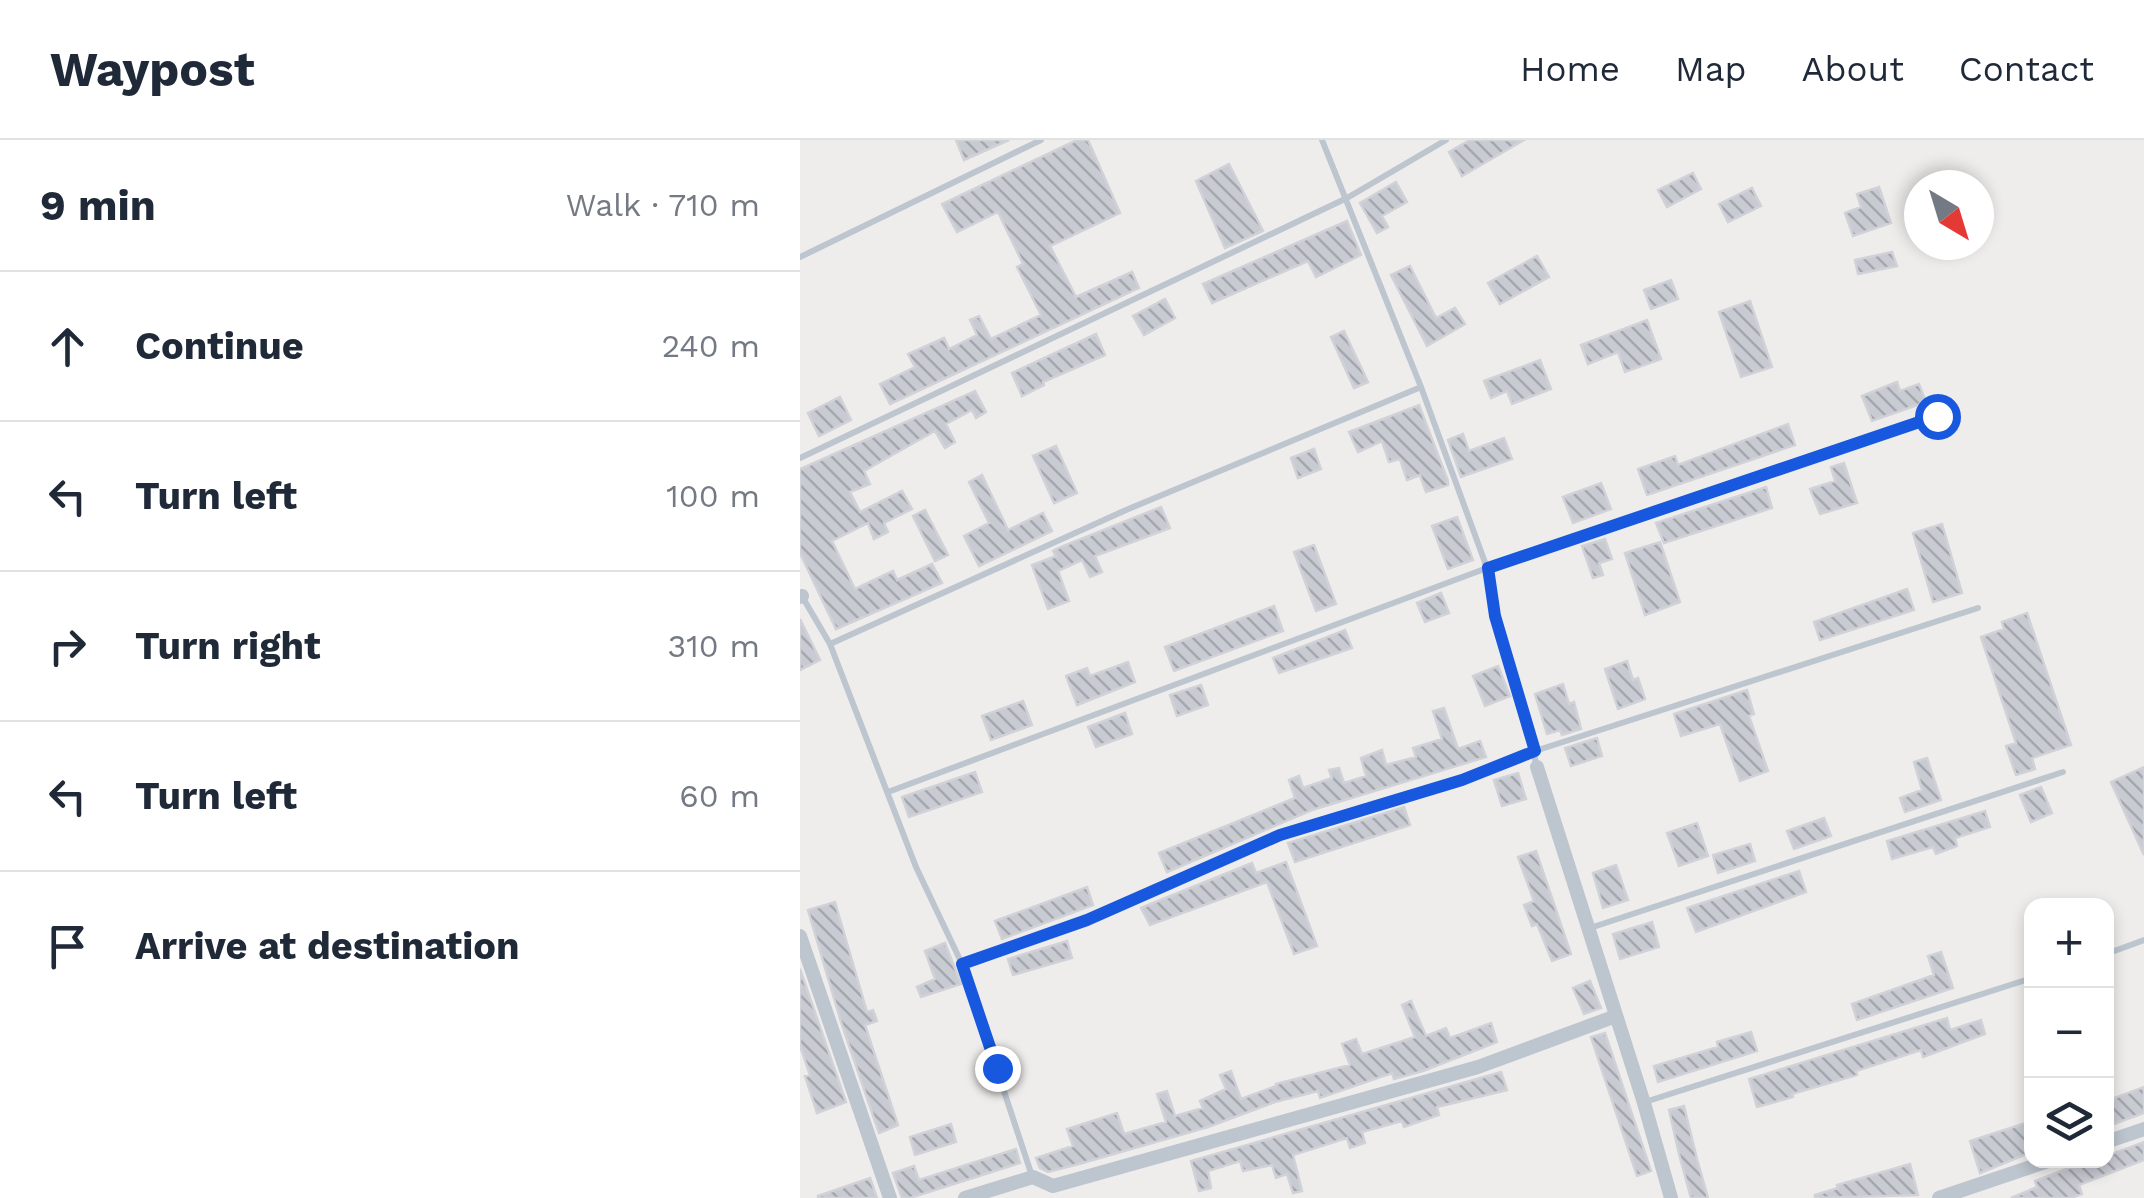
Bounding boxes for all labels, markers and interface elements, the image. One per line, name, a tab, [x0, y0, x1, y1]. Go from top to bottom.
text: Waypost	[50, 41, 255, 98]
text: Home	[1520, 48, 1620, 90]
text: Map	[1675, 48, 1747, 90]
text: About	[1802, 48, 1904, 90]
text: Contact	[1959, 48, 2094, 90]
north arrow	[1904, 170, 1994, 260]
text: 9 min	[40, 181, 156, 230]
text: Walk · 710 m	[566, 186, 760, 224]
icon: ahead	[40, 319, 95, 374]
text: Continue	[135, 324, 304, 368]
text: 240 m	[661, 327, 760, 365]
route start	[1915, 394, 1961, 440]
icon: left	[40, 469, 95, 524]
text: Turn left	[135, 474, 297, 518]
text: 100 m	[666, 477, 760, 515]
icon: right	[40, 619, 95, 674]
text: Turn right	[135, 624, 321, 668]
text: 310 m	[668, 627, 760, 665]
icon: left	[40, 769, 95, 824]
text: Turn left	[135, 774, 297, 818]
text: 60 m	[679, 777, 760, 815]
map controls	[2024, 898, 2114, 1168]
button: +	[2024, 898, 2114, 988]
icon: arrive	[40, 919, 95, 974]
text: Arrive at destination	[135, 924, 520, 968]
button: −	[2024, 988, 2114, 1078]
route end	[975, 1046, 1021, 1092]
button: layers	[2024, 1078, 2114, 1168]

